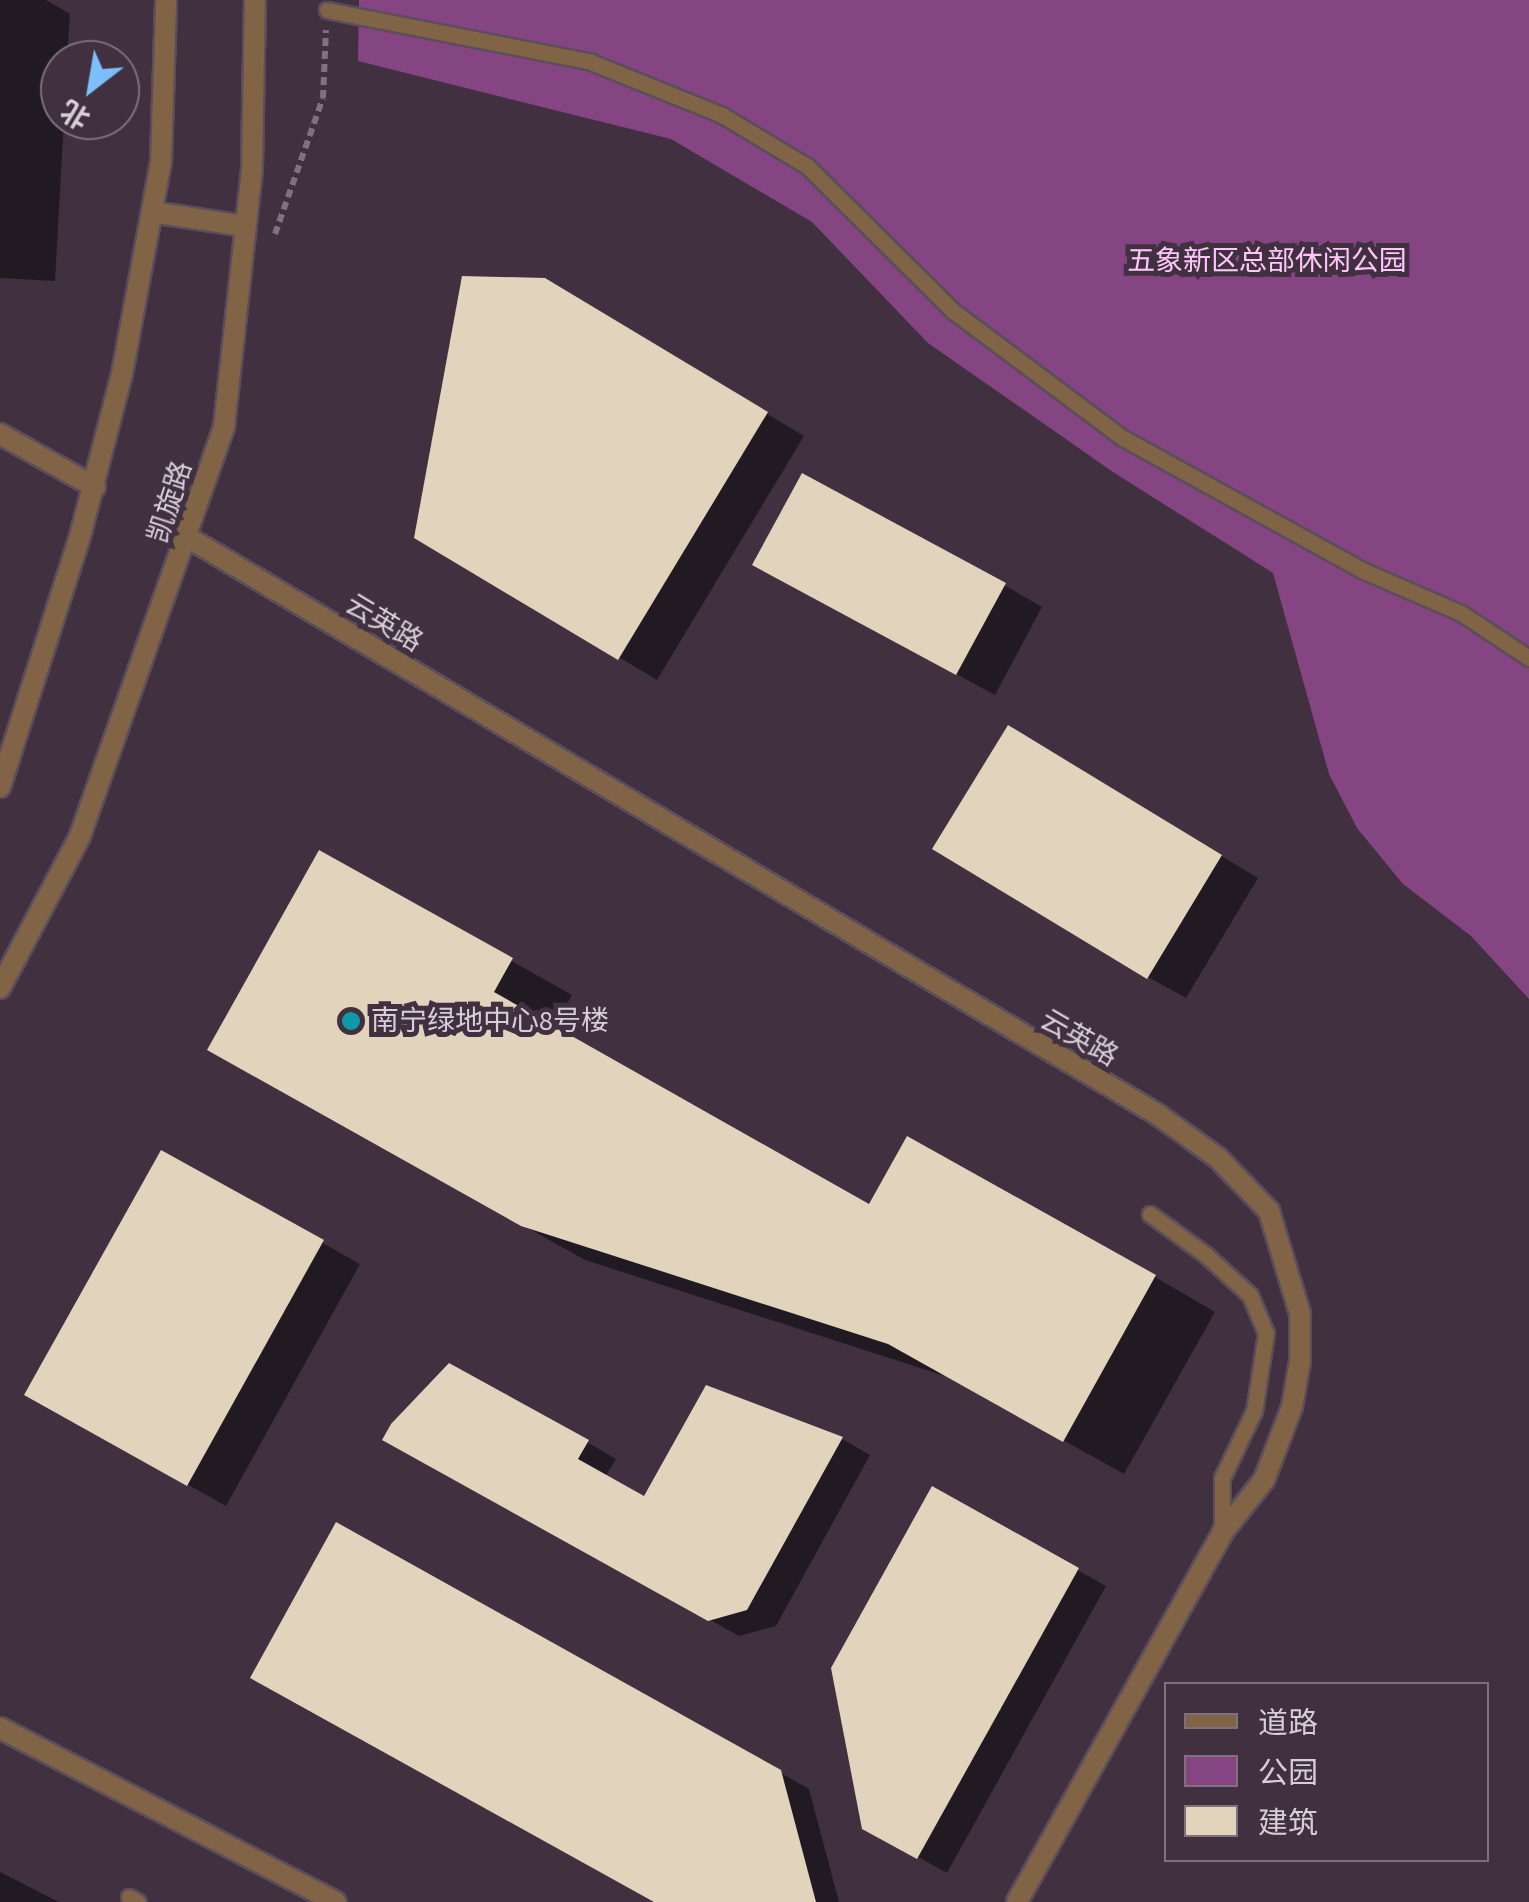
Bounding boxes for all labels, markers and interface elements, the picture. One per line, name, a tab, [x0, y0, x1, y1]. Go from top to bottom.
north arrow	[40, 40, 140, 140]
text: 北	[53, 90, 98, 138]
park label: 五象新区总部休闲公园	[1127, 244, 1407, 278]
street label: 凯旋路	[141, 457, 199, 547]
street label: 云英路	[339, 587, 429, 659]
street label: 云英路	[1034, 1002, 1124, 1074]
place label: 南宁绿地中心8号楼	[371, 1004, 609, 1038]
marker: 南宁绿地中心8号楼	[340, 1010, 362, 1032]
legend	[1164, 1682, 1489, 1862]
text: 道路	[1258, 1702, 1318, 1745]
text: 公园	[1258, 1752, 1318, 1795]
text: 建筑	[1258, 1802, 1318, 1845]

